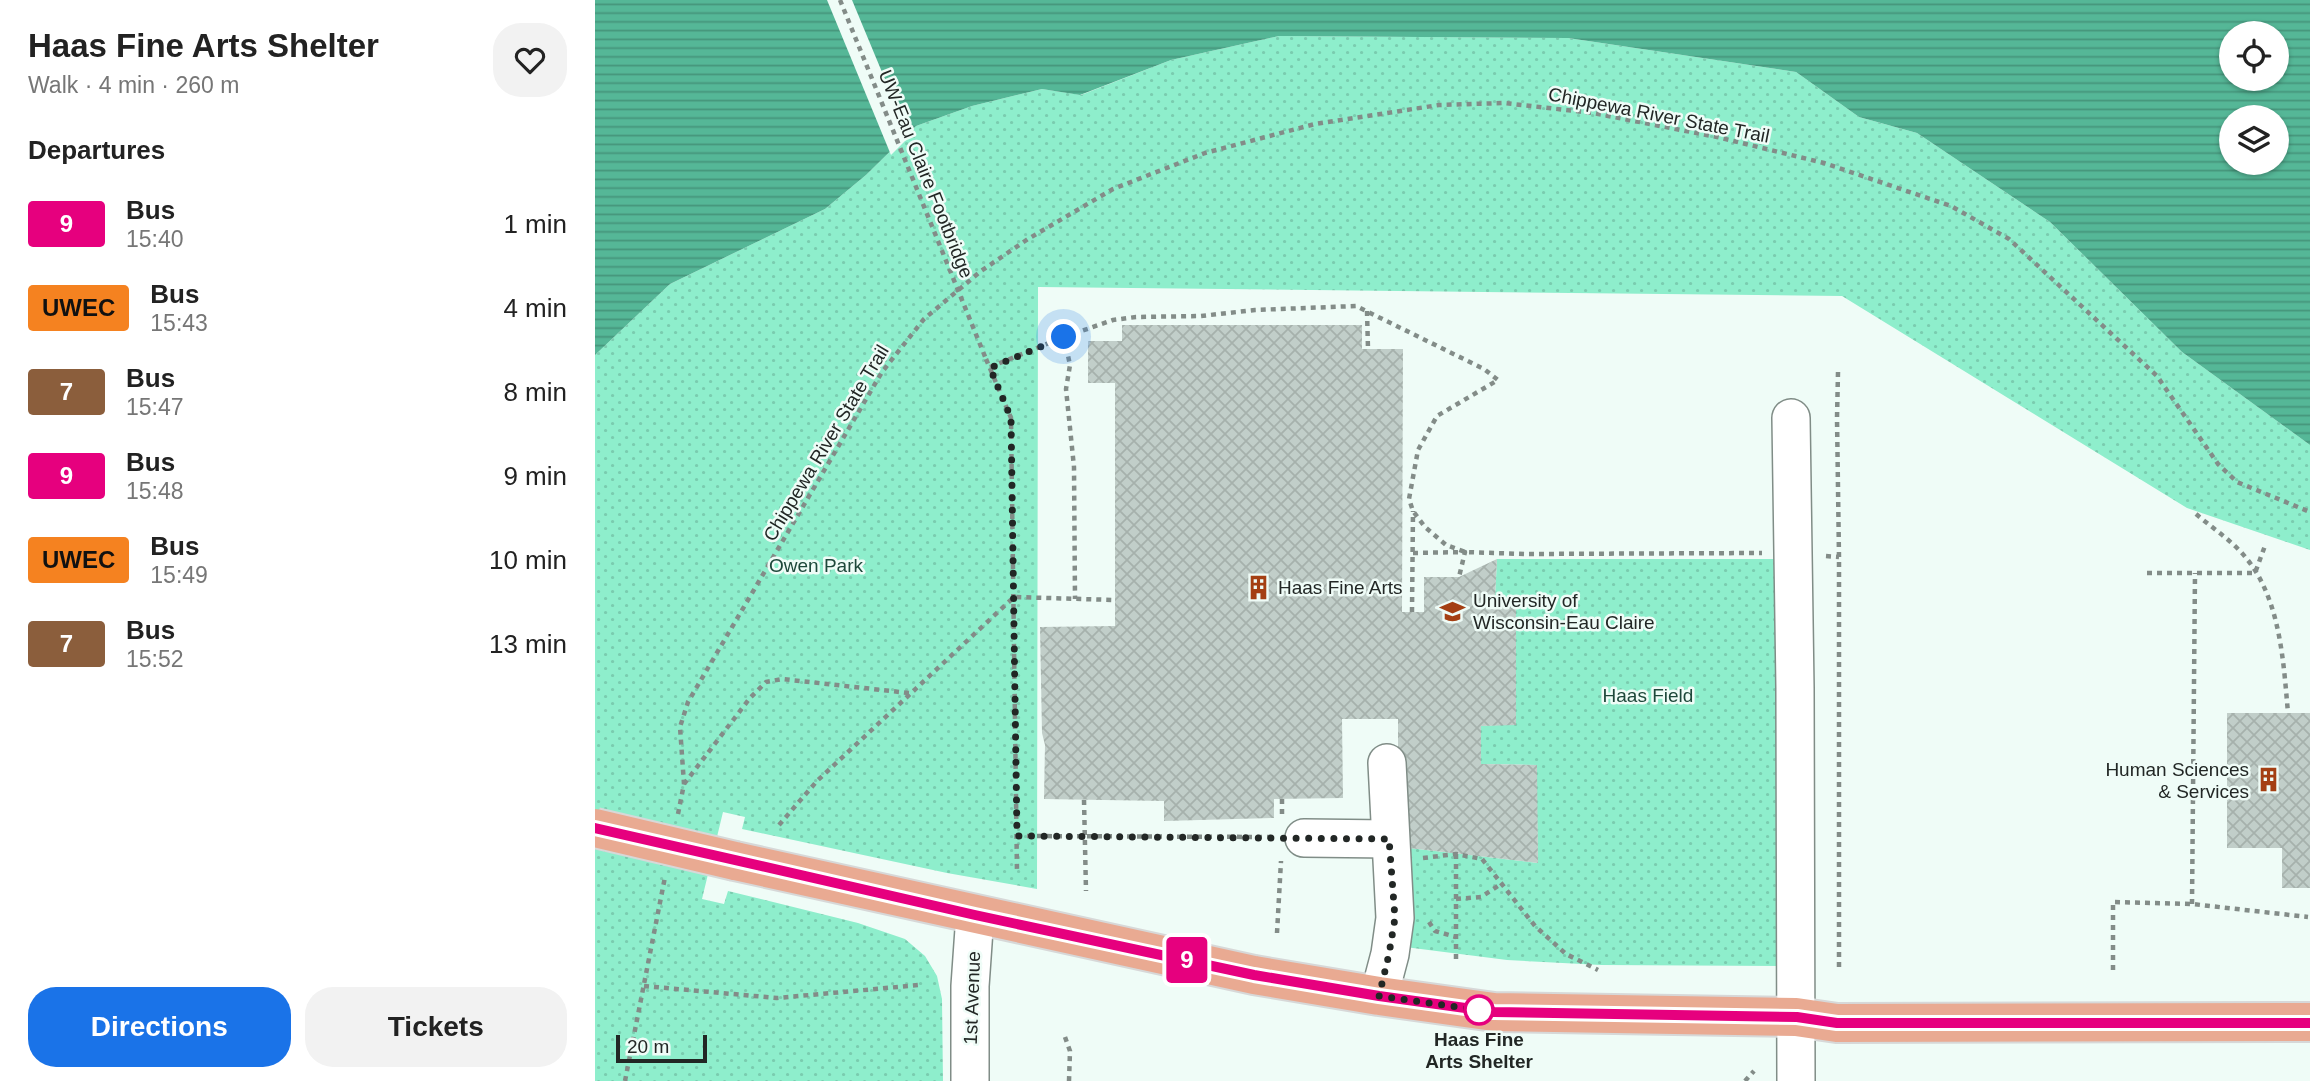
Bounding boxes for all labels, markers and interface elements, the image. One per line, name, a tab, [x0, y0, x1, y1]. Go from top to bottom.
map controls	[2219, 21, 2289, 175]
button: locate	[2219, 21, 2289, 91]
button: heart	[493, 23, 567, 97]
text: Haas Fine Arts Shelter	[28, 27, 379, 64]
street label: UW-Eau Claire Footbridge	[875, 67, 977, 281]
text: Walk · 4 min · 260 m	[28, 72, 239, 98]
street label: Chippewa River State Trail	[1547, 83, 1771, 147]
button: layers	[2219, 105, 2289, 175]
text: Departures	[28, 135, 165, 165]
text: Bus	[126, 195, 175, 225]
text: 1 min	[503, 209, 567, 239]
text: 9	[60, 210, 73, 237]
text: 15:40	[126, 226, 184, 252]
text: Bus	[150, 279, 199, 309]
text: 4 min	[503, 293, 567, 323]
text: UWEC	[42, 294, 115, 321]
text: 15:43	[150, 310, 208, 336]
your location	[1046, 319, 1081, 354]
street label: Chippewa River State Trail	[759, 341, 893, 545]
text: Bus	[126, 363, 175, 393]
text: 8 min	[503, 377, 567, 407]
text: 7	[60, 378, 73, 405]
text: 15:47	[126, 394, 184, 420]
text: Bus	[126, 447, 175, 477]
text: 9 min	[503, 461, 567, 491]
text: 9	[60, 462, 73, 489]
text: 15:48	[126, 478, 184, 504]
text: Bus	[150, 531, 199, 561]
text: 10 min	[489, 545, 567, 575]
text: UWEC	[42, 546, 115, 573]
park label: Owen Park	[769, 555, 863, 576]
text: 15:49	[150, 562, 208, 588]
building icon: Haas Fine Arts	[1244, 573, 1272, 601]
place label: Haas Fine Arts	[1278, 577, 1403, 598]
place label: University of Wisconsin-Eau Claire	[1473, 590, 1655, 633]
school or university icon: University of Wisconsin-Eau Claire	[1439, 597, 1467, 625]
text: Bus	[126, 615, 175, 645]
text: 13 min	[489, 629, 567, 659]
text: 7	[60, 630, 73, 657]
text: 15:52	[126, 646, 184, 672]
park label: Haas Field	[1603, 685, 1693, 706]
place label: Human Sciences & Services	[2105, 759, 2249, 802]
building icon: Human Sciences & Services	[2255, 766, 2283, 794]
line badge: 9	[1164, 937, 1210, 983]
text: 9	[1180, 946, 1194, 973]
street label: 1st Avenue	[960, 951, 984, 1045]
button: Directions	[28, 987, 291, 1067]
button: Tickets	[305, 987, 567, 1067]
marker: Haas Fine Arts Shelter	[1464, 995, 1494, 1025]
place label: Haas Fine Arts Shelter	[1425, 1029, 1533, 1072]
scale bar	[616, 1032, 707, 1064]
text: 20 m	[627, 1036, 669, 1057]

